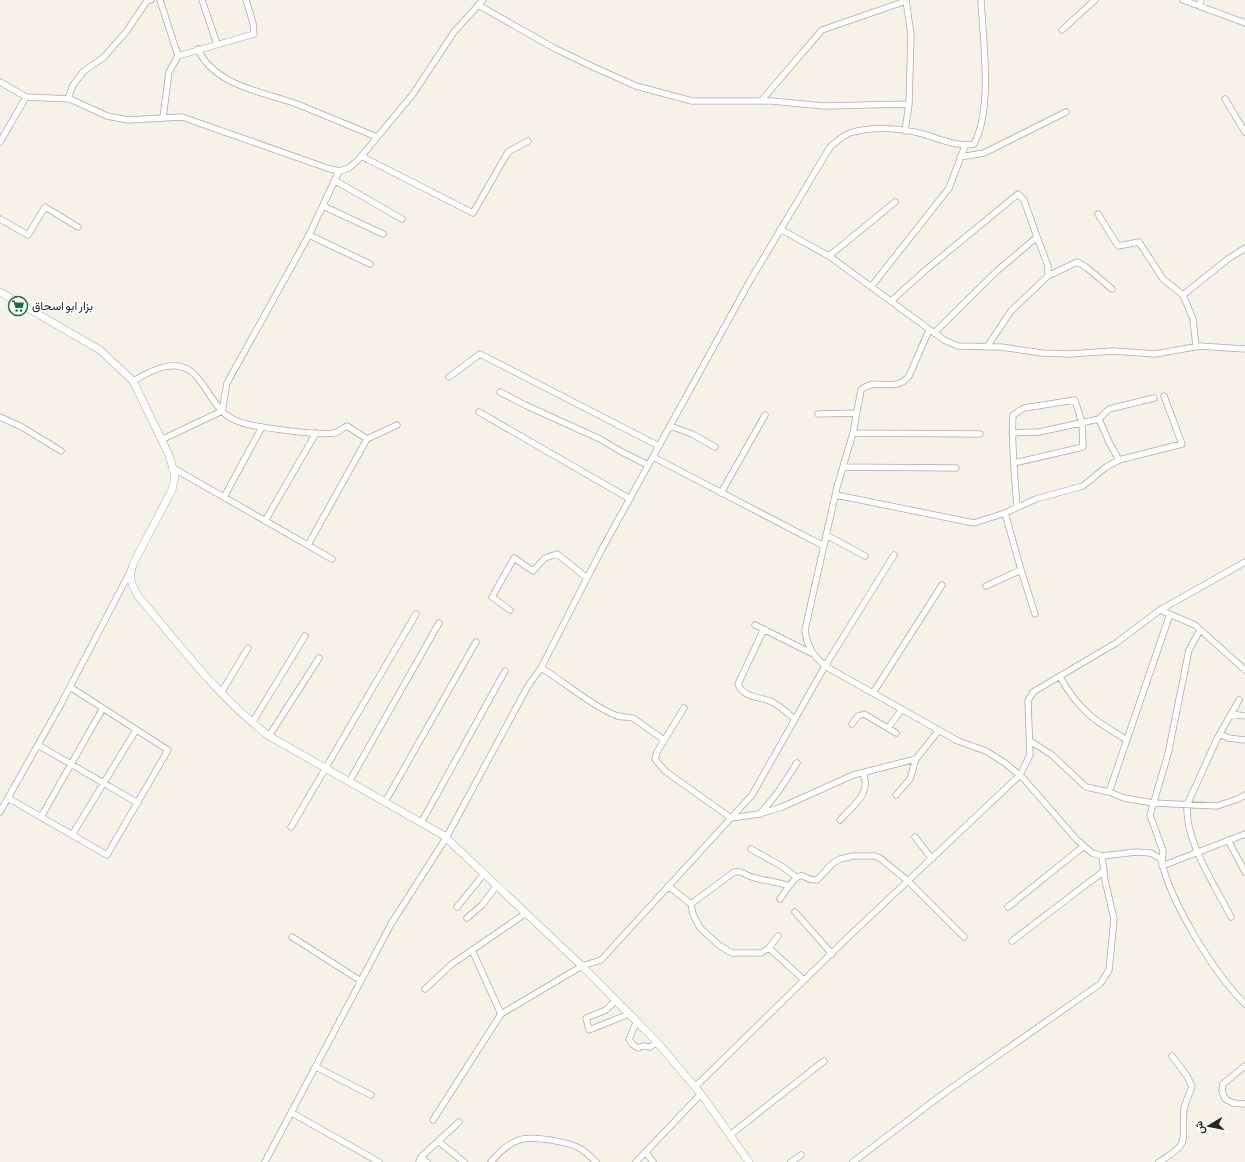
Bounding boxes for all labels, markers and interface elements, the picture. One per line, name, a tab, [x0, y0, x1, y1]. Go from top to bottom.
supermarket icon: بزار ابو اسحاق	[7, 295, 29, 317]
place label: بزار ابو اسحاق	[32, 299, 93, 314]
north arrow	[1189, 1106, 1229, 1146]
text: ش	[1192, 1120, 1207, 1135]

